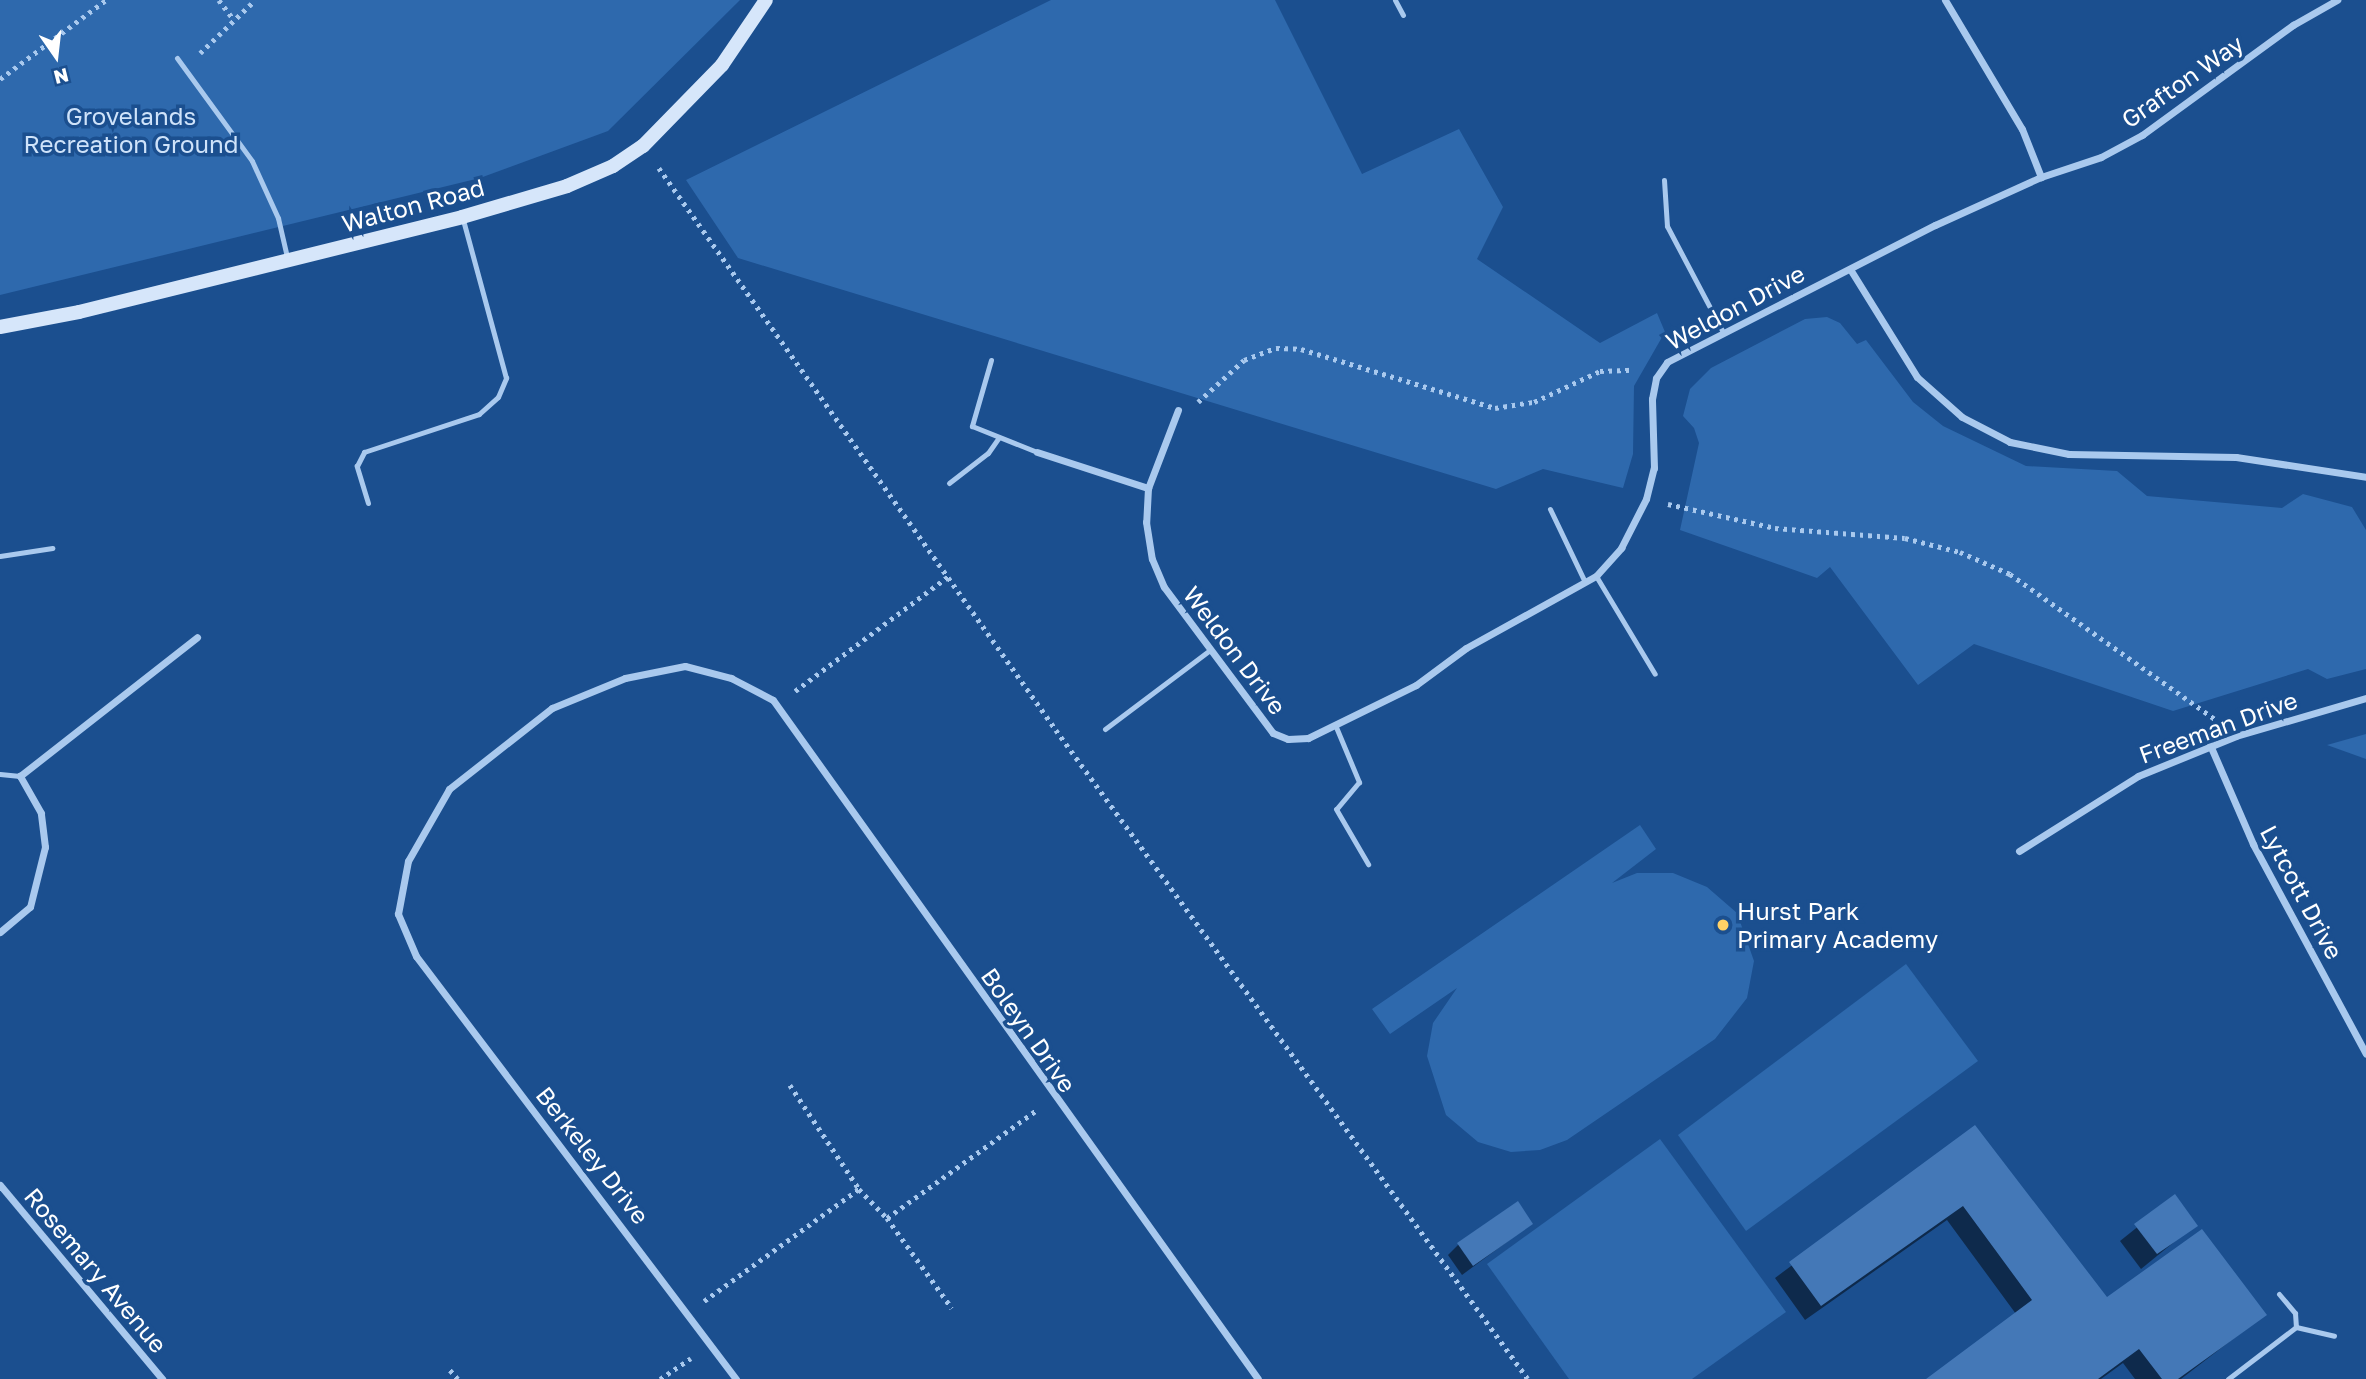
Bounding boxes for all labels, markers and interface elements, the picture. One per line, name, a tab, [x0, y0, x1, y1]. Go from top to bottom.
north arrow	[21, 21, 91, 91]
street label: Grafton Way	[2116, 28, 2248, 134]
text: N	[51, 64, 71, 90]
park label: Grovelands Recreation Ground	[23, 102, 239, 158]
street label: Walton Road	[339, 172, 487, 238]
street label: Weldon Drive	[1661, 258, 1809, 356]
street label: Weldon Drive	[1178, 580, 1292, 720]
street label: Freeman Drive	[2135, 685, 2301, 769]
street label: Lytcott Drive	[2255, 820, 2349, 964]
place label: Hurst Park Primary Academy	[1737, 897, 1938, 953]
marker: Hurst Park Primary Academy	[1715, 917, 1731, 933]
street label: Boleyn Drive	[976, 962, 1082, 1098]
street label: Berkeley Drive	[531, 1081, 655, 1229]
street label: Rosemary Avenue	[19, 1182, 173, 1358]

